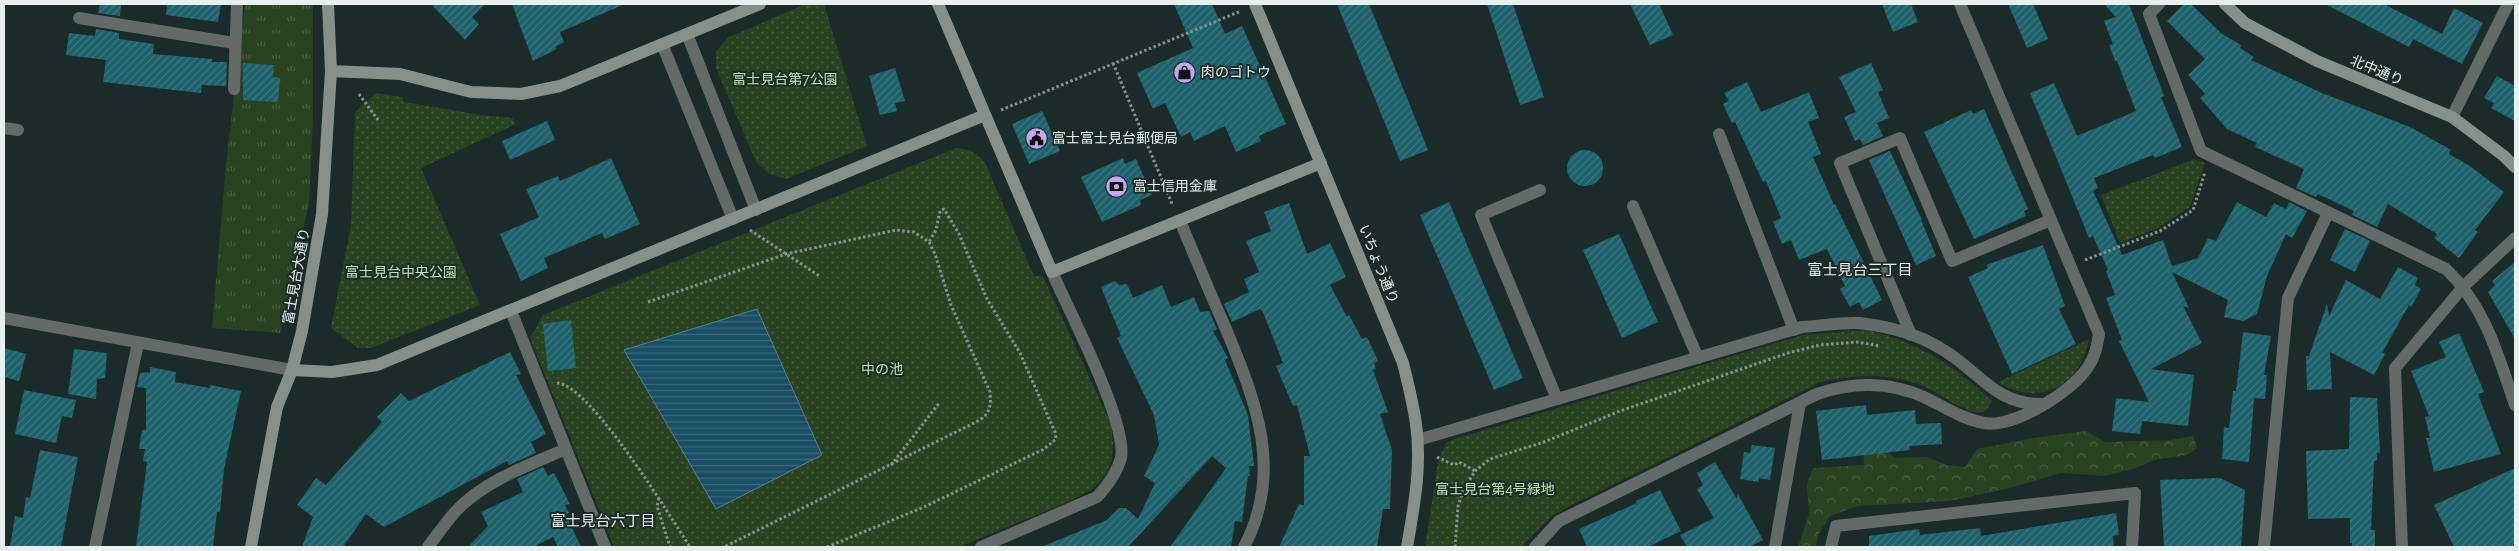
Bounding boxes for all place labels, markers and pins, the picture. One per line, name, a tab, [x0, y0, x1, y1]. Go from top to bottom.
shop icon: 肉のゴトウ	[1173, 60, 1197, 84]
place label: 肉のゴトウ	[1201, 64, 1271, 80]
public building icon: 富士富士見台郵便局	[1024, 126, 1048, 150]
place label: 富士富士見台郵便局	[1052, 130, 1178, 146]
bank icon: 富士信用金庫	[1105, 174, 1129, 198]
place label: 富士信用金庫	[1133, 178, 1217, 194]

